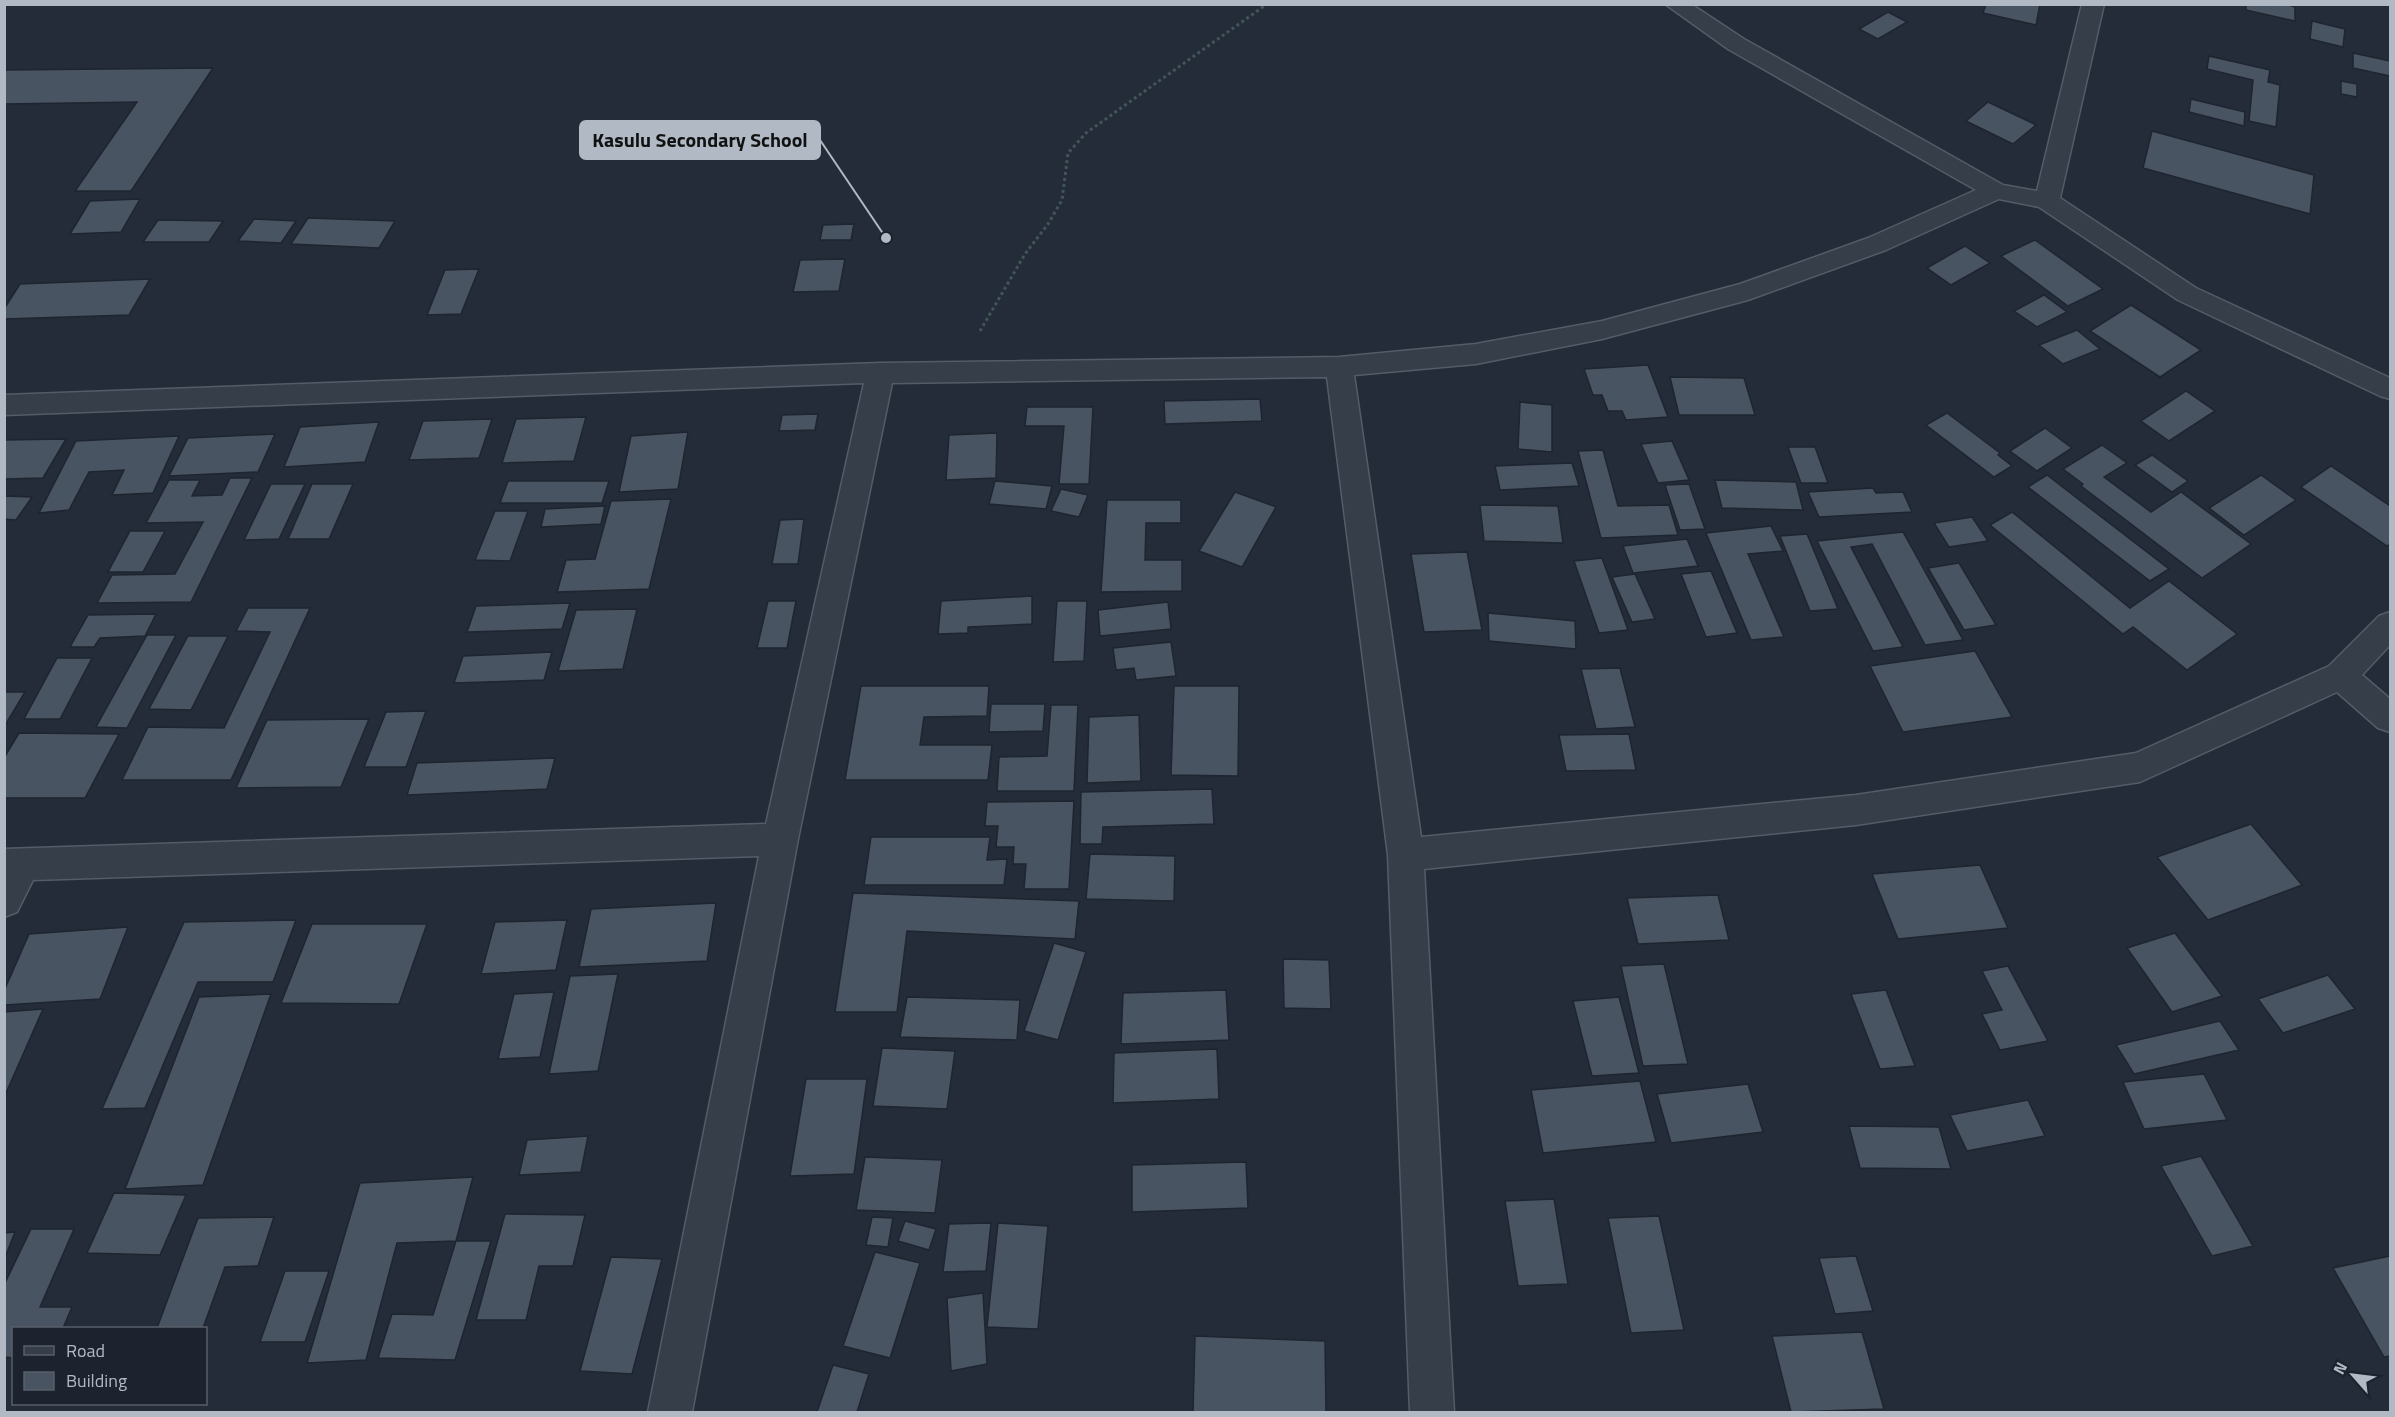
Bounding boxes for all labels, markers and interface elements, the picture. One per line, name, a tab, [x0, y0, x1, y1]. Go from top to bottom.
callout: Kasulu Secondary School	[580, 121, 820, 159]
text: Kasulu Secondary School	[592, 124, 808, 155]
legend	[12, 1327, 207, 1405]
text: Road	[66, 1337, 105, 1364]
north arrow	[2323, 1345, 2383, 1405]
text: N	[2327, 1357, 2353, 1378]
text: Building	[66, 1367, 127, 1394]

